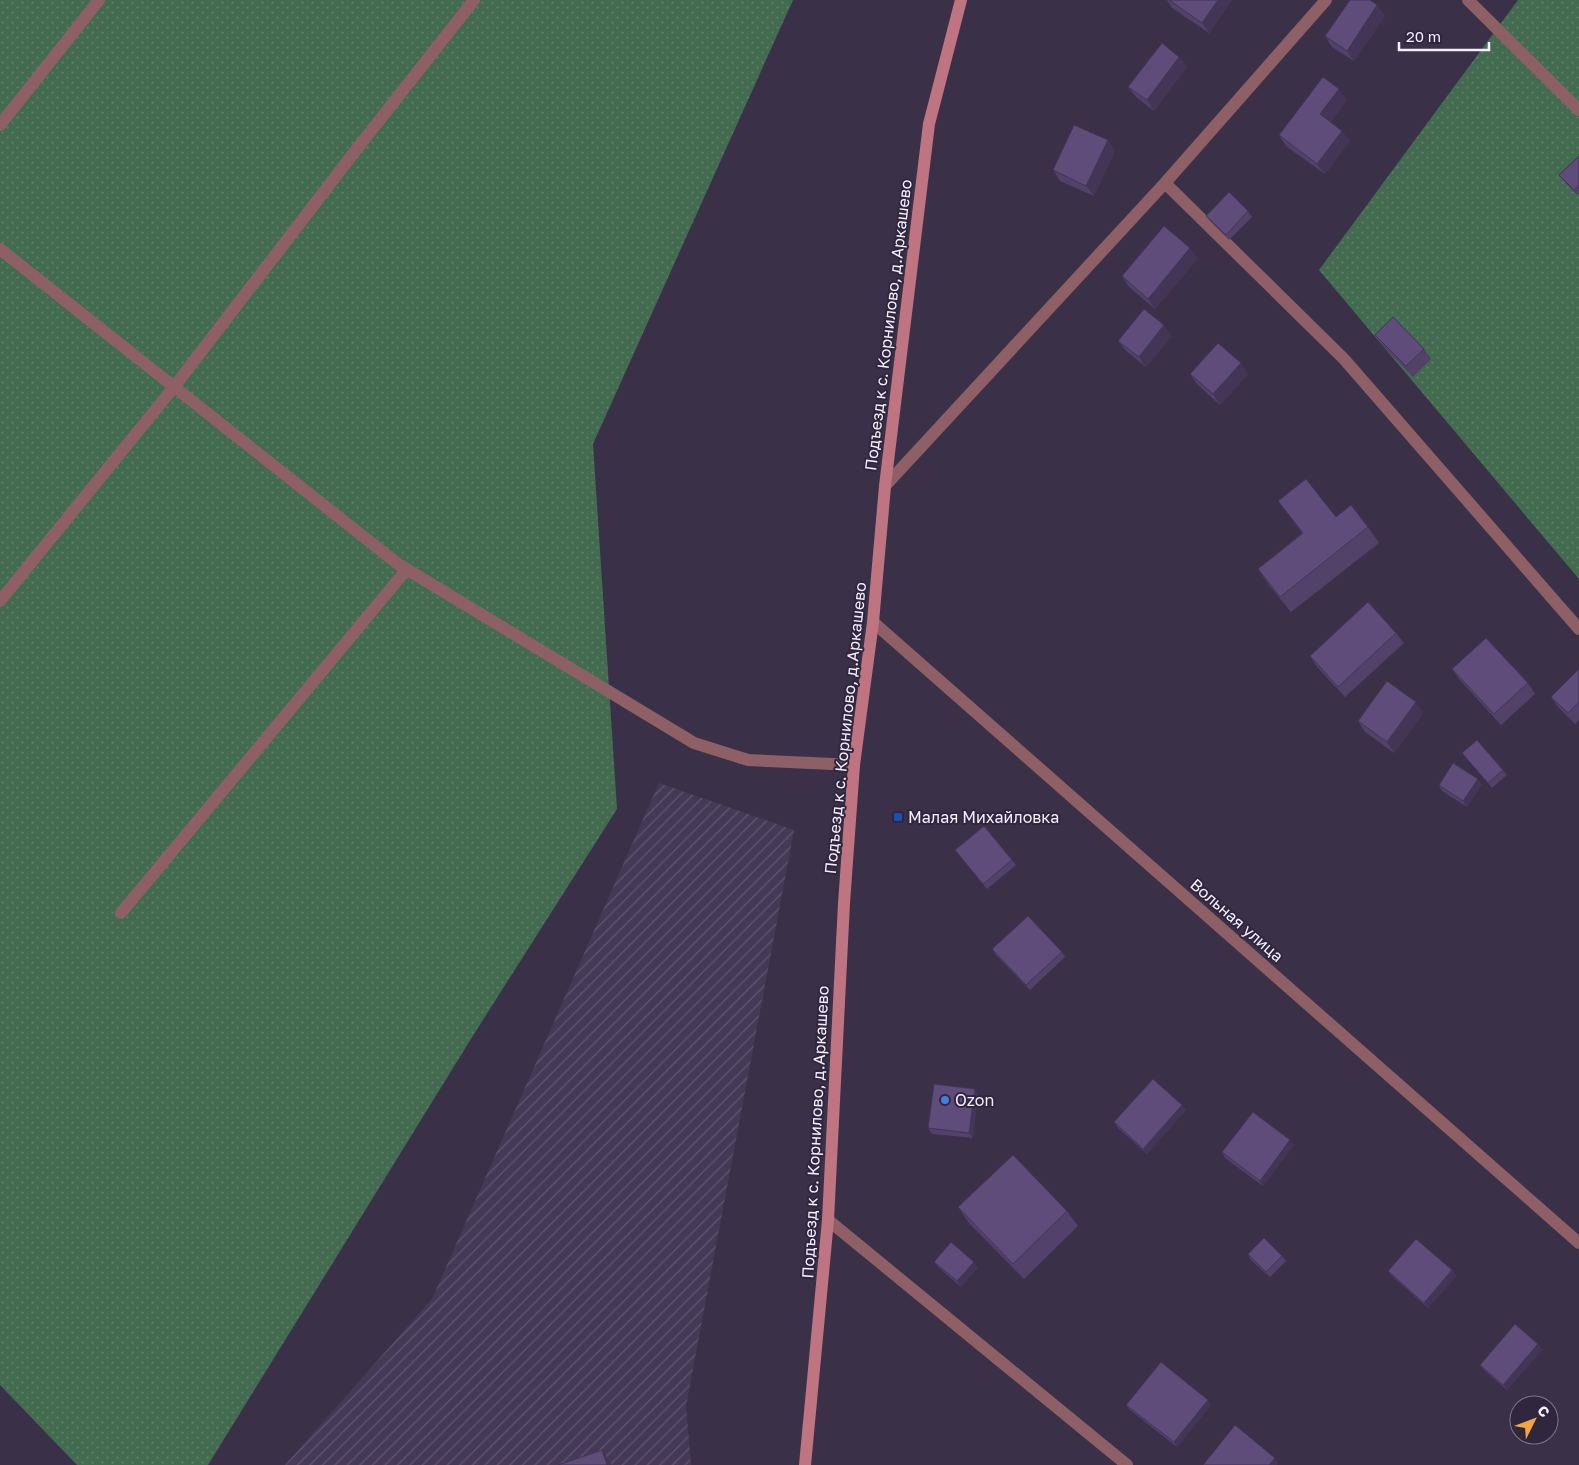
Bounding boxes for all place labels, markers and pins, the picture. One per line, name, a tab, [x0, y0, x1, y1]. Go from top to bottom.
place label: Малая Михайловка	[908, 807, 1059, 827]
marker: Малая Михайловка	[892, 811, 904, 823]
place label: Ozon	[955, 1090, 994, 1110]
marker: Ozon	[939, 1094, 951, 1106]

